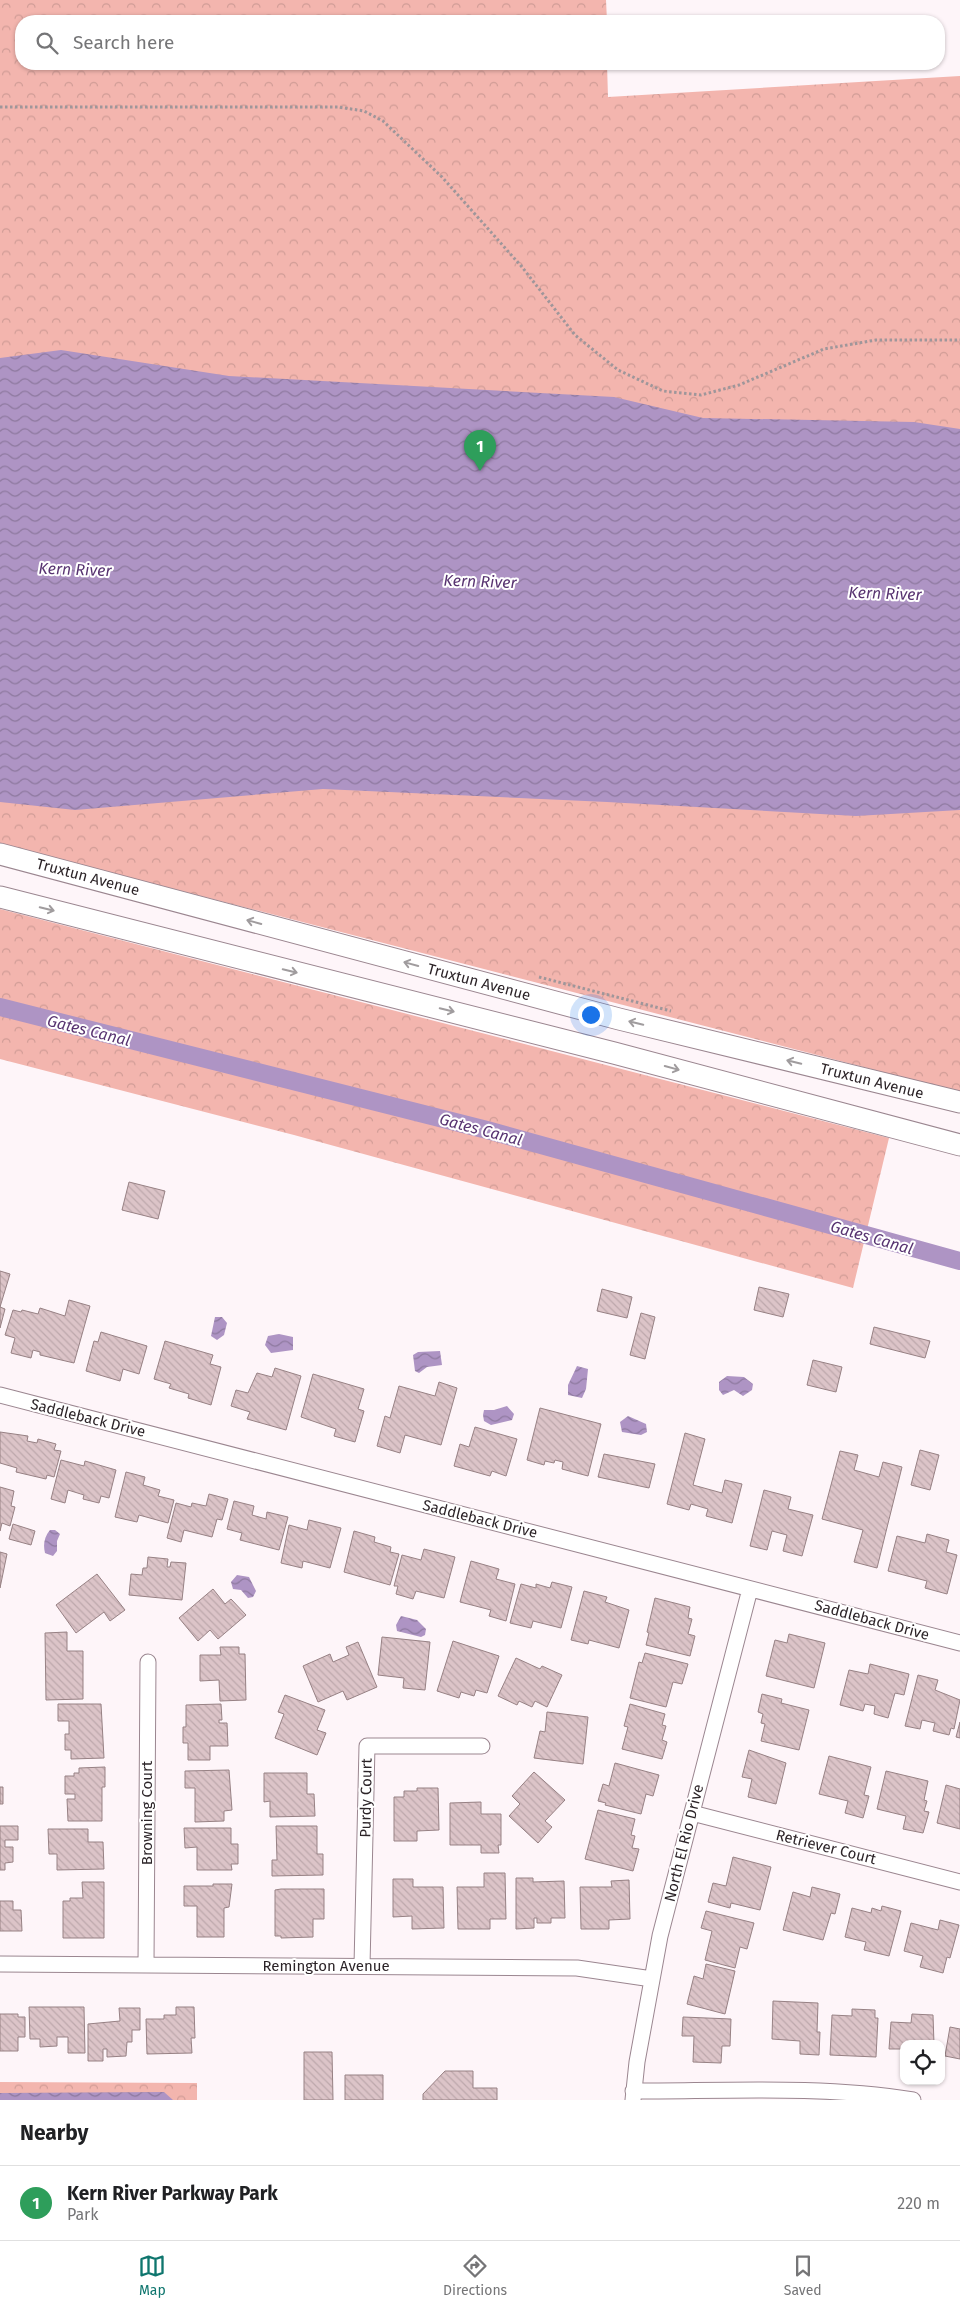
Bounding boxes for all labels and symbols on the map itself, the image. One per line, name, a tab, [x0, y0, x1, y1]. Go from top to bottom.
pin: 1	[464, 430, 496, 471]
water label: Kern River	[38, 559, 113, 580]
water label: Kern River	[443, 571, 518, 592]
water label: Kern River	[848, 583, 923, 604]
street label: Truxtun Avenue	[35, 855, 141, 899]
one-way arrow	[39, 905, 55, 914]
one-way arrow	[246, 916, 262, 926]
one-way arrow	[403, 958, 419, 968]
street label: Truxtun Avenue	[426, 960, 532, 1004]
one-way arrow	[281, 966, 297, 976]
your location	[578, 1002, 604, 1028]
one-way arrow	[439, 1006, 455, 1016]
water label: Gates Canal	[45, 1011, 132, 1050]
one-way arrow	[628, 1018, 644, 1027]
one-way arrow	[786, 1056, 802, 1066]
street label: Truxtun Avenue	[818, 1059, 926, 1103]
one-way arrow	[664, 1064, 680, 1073]
water label: Gates Canal	[437, 1109, 524, 1150]
water label: Gates Canal	[828, 1217, 915, 1258]
street label: Saddleback Drive	[29, 1395, 147, 1441]
street label: Saddleback Drive	[421, 1496, 539, 1542]
street label: Saddleback Drive	[813, 1596, 931, 1644]
street label: Purdy Court	[356, 1758, 376, 1838]
street label: Browning Court	[138, 1760, 156, 1865]
street label: North El Rio Drive	[661, 1782, 707, 1904]
street label: Retriever Court	[774, 1826, 879, 1868]
street label: Remington Avenue	[262, 1957, 390, 1975]

